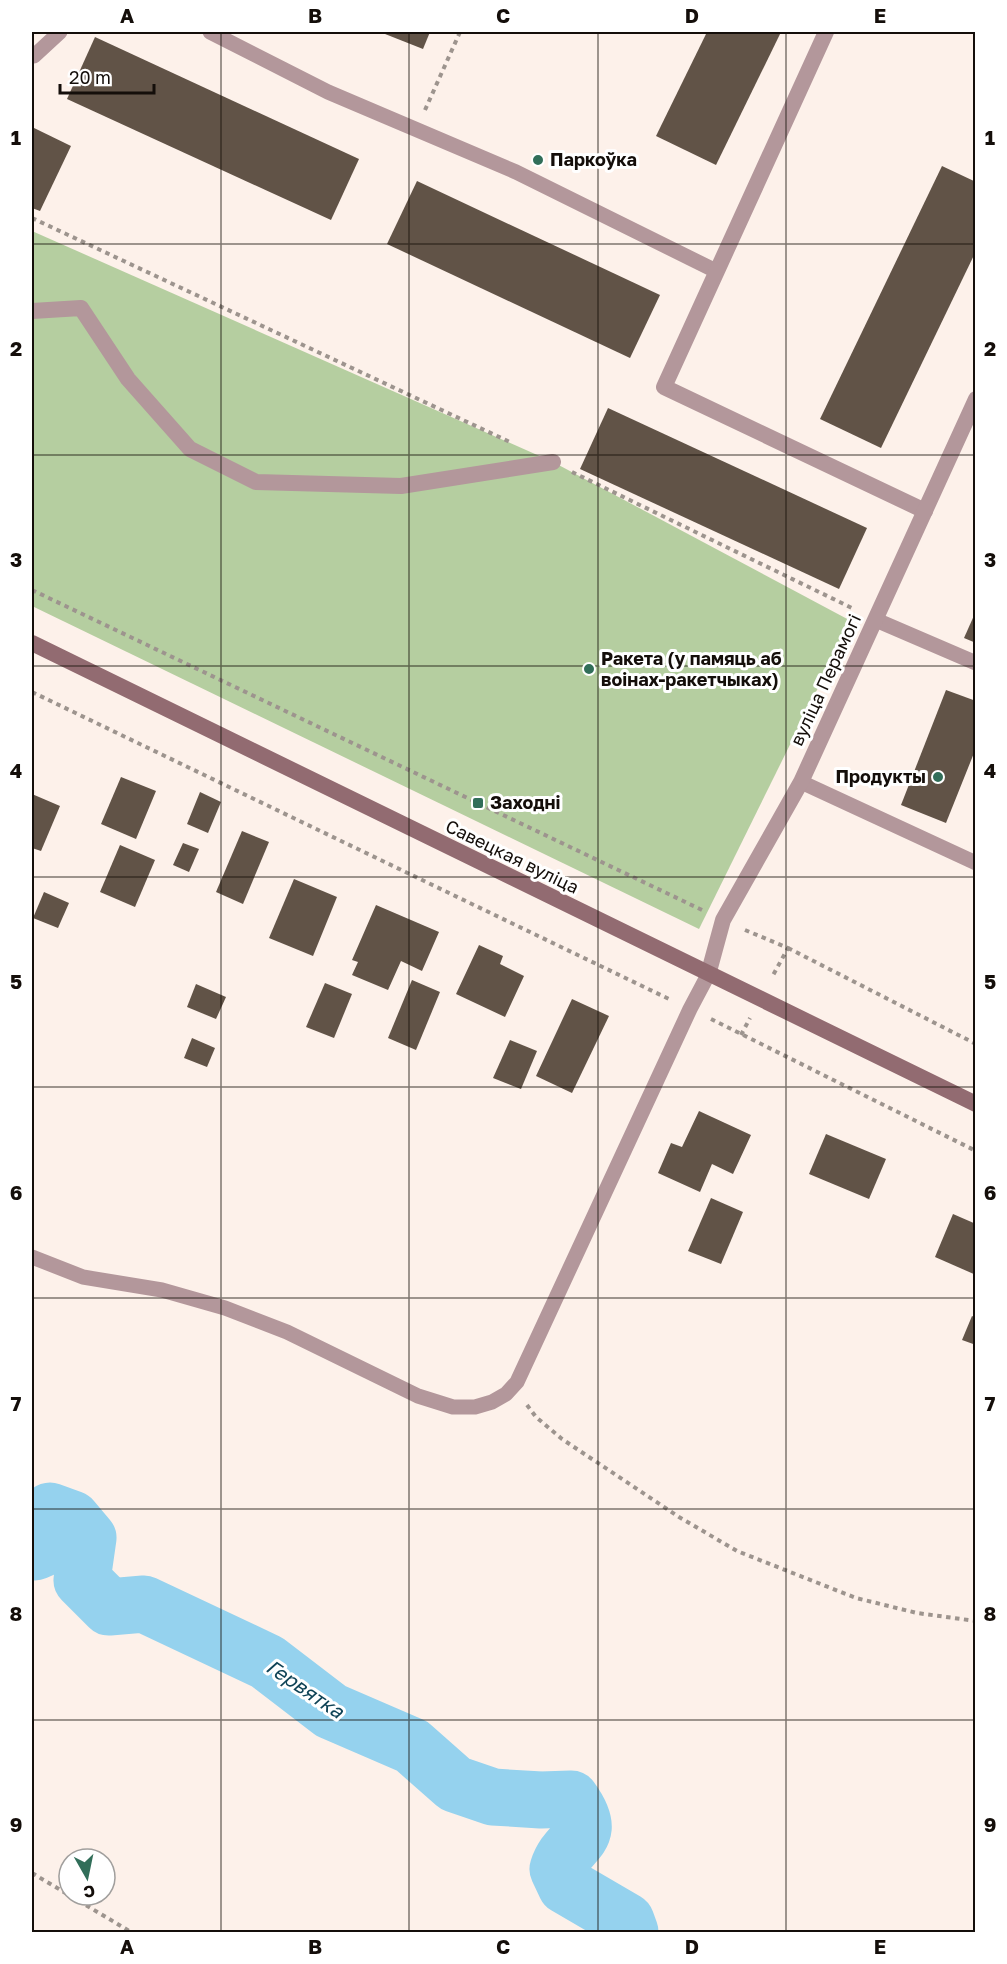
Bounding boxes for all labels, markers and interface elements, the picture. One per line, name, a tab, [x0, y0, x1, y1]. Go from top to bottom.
text: A	[120, 3, 134, 27]
text: B	[308, 3, 322, 27]
text: C	[496, 3, 510, 27]
text: D	[685, 3, 699, 27]
text: E	[874, 3, 886, 27]
scale bar	[60, 57, 154, 95]
text: 20 m	[69, 66, 111, 88]
text: 1	[11, 125, 21, 149]
text: 1	[985, 125, 995, 149]
place label: Паркоўка	[550, 148, 637, 170]
marker: Паркоўка	[531, 153, 545, 167]
text: 2	[10, 336, 22, 360]
text: 2	[984, 336, 996, 360]
text: 3	[10, 547, 22, 571]
text: 3	[984, 547, 996, 571]
street label: вуліца Перамогі	[785, 610, 865, 749]
place label: Ракета (у памяць аб воінах-ракетчыках)	[601, 647, 782, 690]
marker: Ракета (у памяць аб воінах-ракетчыках)	[582, 662, 596, 676]
text: 4	[10, 758, 22, 782]
text: 4	[984, 758, 996, 782]
place label: Продукты	[835, 765, 926, 787]
marker: Продукты	[931, 770, 945, 784]
place label: Заходні	[490, 791, 560, 813]
marker: Заходні	[471, 796, 485, 810]
street label: Савецкая вуліца	[442, 814, 583, 898]
text: 5	[10, 969, 22, 993]
text: 5	[984, 969, 996, 993]
text: 6	[10, 1180, 22, 1204]
text: 6	[984, 1180, 996, 1204]
text: 7	[11, 1391, 22, 1415]
text: 7	[985, 1391, 996, 1415]
text: 8	[10, 1601, 22, 1625]
text: 8	[984, 1601, 996, 1625]
water label: Гервятка	[262, 1654, 349, 1723]
text: 9	[10, 1812, 22, 1836]
text: 9	[984, 1812, 996, 1836]
north arrow	[57, 1847, 117, 1907]
text: С	[82, 1881, 97, 1903]
text: A	[120, 1934, 134, 1958]
text: B	[308, 1934, 322, 1958]
text: C	[496, 1934, 510, 1958]
text: D	[685, 1934, 699, 1958]
text: E	[874, 1934, 886, 1958]

